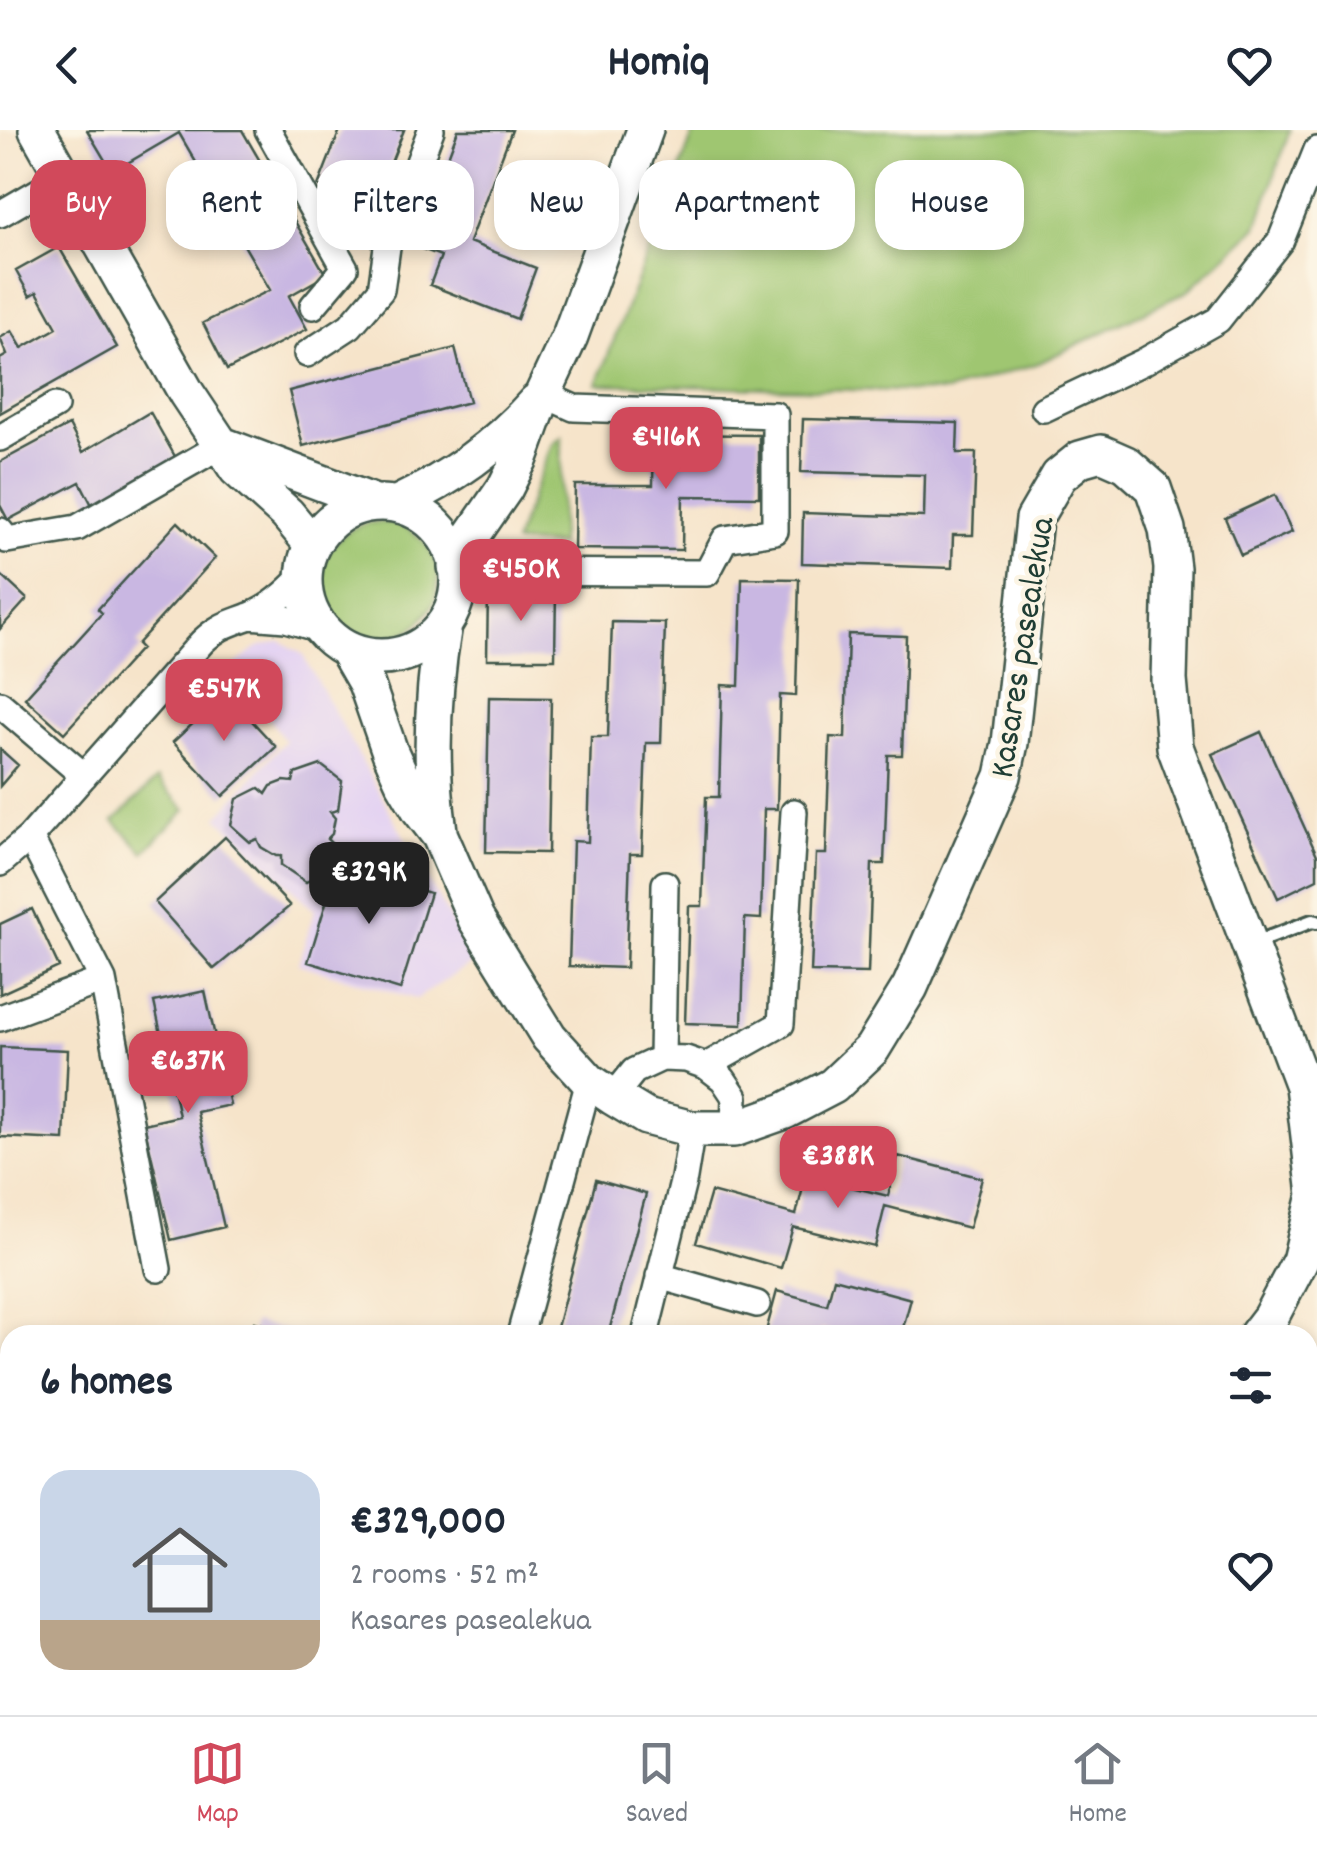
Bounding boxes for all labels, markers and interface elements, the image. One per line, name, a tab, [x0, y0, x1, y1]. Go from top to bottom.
text: Homiq	[607, 33, 710, 97]
icon: back	[40, 38, 95, 93]
icon: heart	[1222, 38, 1277, 93]
chip: Buy	[30, 160, 146, 250]
chip: Rent	[166, 160, 297, 250]
chip: Filters	[317, 160, 474, 250]
chip: New	[494, 160, 619, 250]
chip: Apartment	[639, 160, 855, 250]
chip: House	[875, 160, 1024, 250]
pin: €416K	[596, 407, 736, 492]
text: €416K	[632, 416, 700, 462]
street label: Kasares pasealekua	[980, 513, 1070, 782]
pin: €450K	[451, 539, 591, 624]
text: €450K	[482, 548, 560, 594]
pin: €547K	[154, 659, 294, 744]
text: €547K	[188, 668, 261, 714]
pin: €329K	[299, 842, 439, 927]
text: €329K	[331, 851, 407, 897]
pin: €637K	[118, 1031, 258, 1116]
text: €637K	[151, 1040, 225, 1086]
pin: €388K	[768, 1126, 908, 1211]
text: €388K	[802, 1135, 874, 1181]
text: 6 homes	[40, 1355, 173, 1415]
icon: filters	[1223, 1358, 1278, 1413]
text: €329,000	[350, 1494, 506, 1554]
icon: home	[120, 1510, 240, 1630]
icon: heart	[1223, 1543, 1278, 1598]
text: 2 rooms · 52 m²	[350, 1554, 539, 1600]
text: Kasares pasealekua	[350, 1600, 591, 1646]
tab: Map	[190, 1736, 245, 1836]
tab: Saved	[626, 1736, 688, 1836]
tab: Home	[1068, 1736, 1127, 1836]

